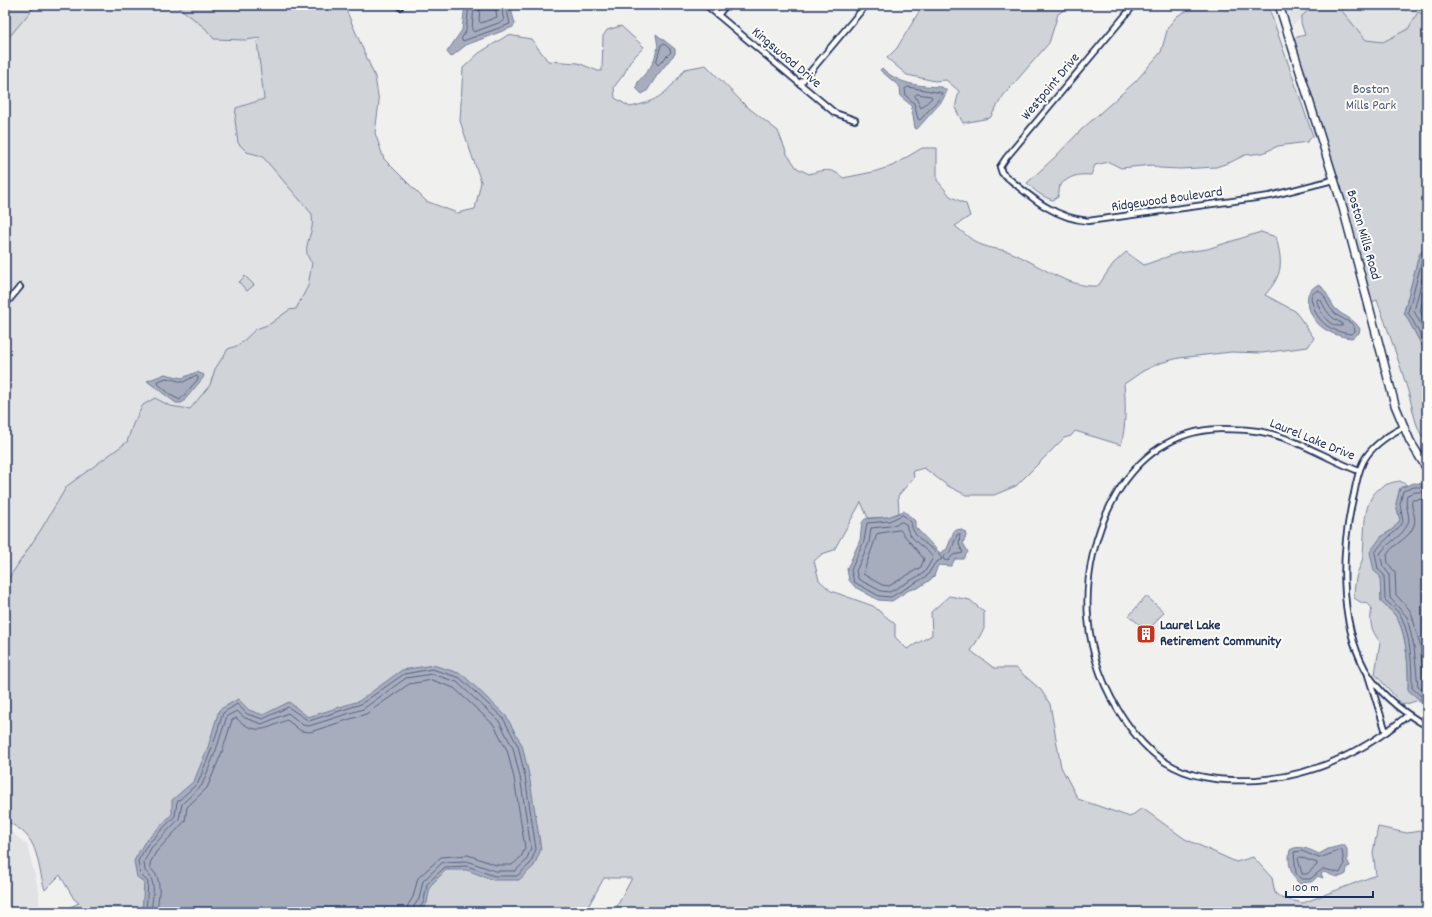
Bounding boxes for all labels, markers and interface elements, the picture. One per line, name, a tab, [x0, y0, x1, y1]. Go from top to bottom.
street label: Kingswood Drive	[747, 23, 825, 93]
street label: Westpoint Drive	[1017, 49, 1085, 125]
park label: Boston Mills Park	[1346, 80, 1396, 116]
street label: Ridgewood Boulevard	[1110, 182, 1224, 218]
street label: Boston Mills Road	[1341, 188, 1385, 282]
street label: Laurel Lake Drive	[1266, 414, 1358, 466]
place label: Laurel Lake Retirement Community	[1160, 616, 1282, 652]
building icon: Laurel Lake Retirement Community	[1135, 623, 1157, 645]
scale bar	[1286, 873, 1373, 899]
text: 100 m	[1292, 880, 1319, 897]

